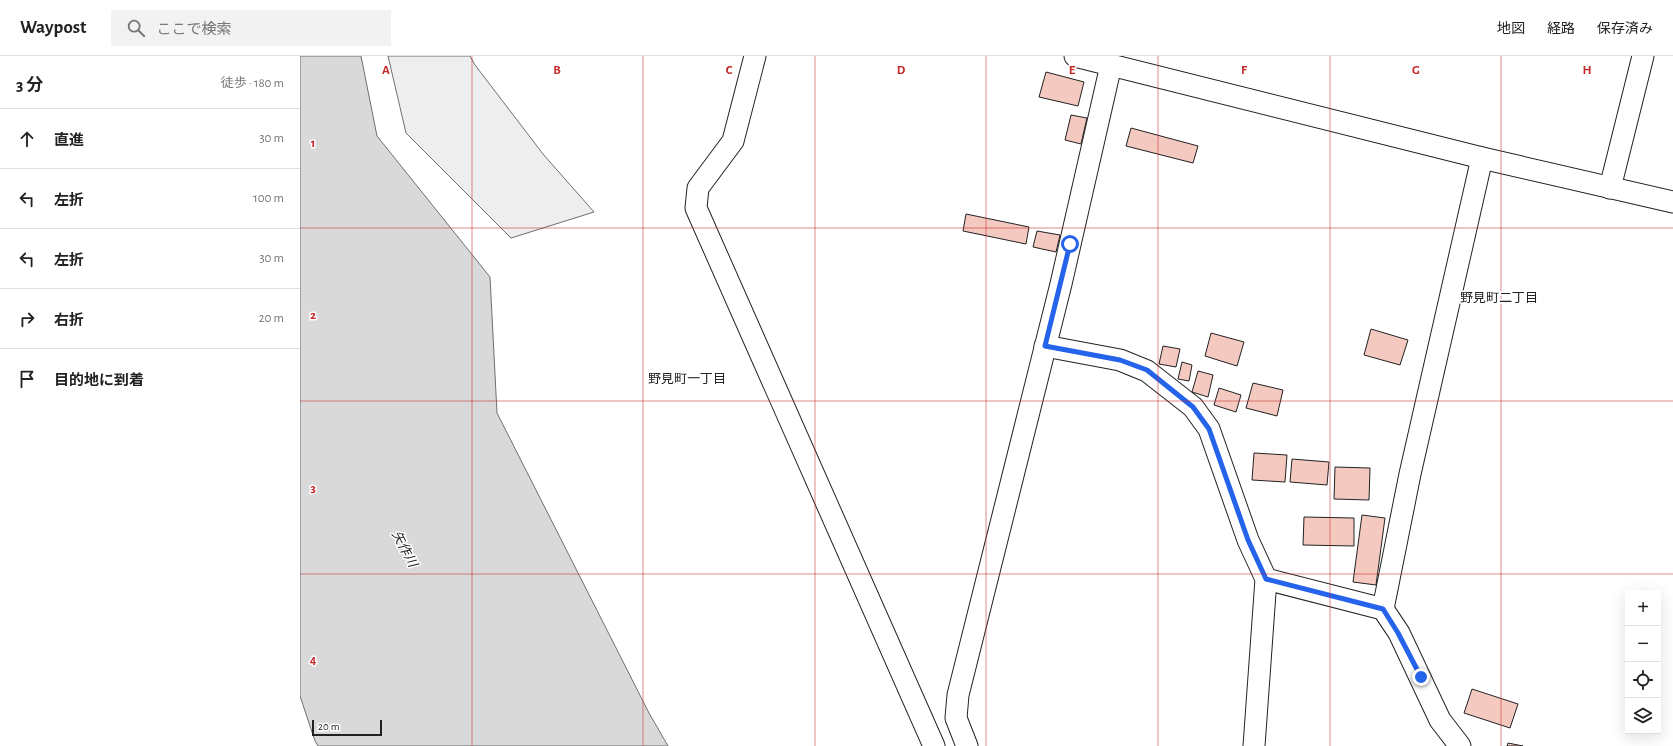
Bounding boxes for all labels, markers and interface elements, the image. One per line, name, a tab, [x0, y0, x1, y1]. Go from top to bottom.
search box	[111, 10, 391, 46]
icon: search	[125, 17, 147, 39]
text: Waypost	[20, 18, 87, 37]
text: ここで検索	[157, 22, 232, 37]
text: 地図	[1497, 22, 1525, 36]
text: 経路	[1547, 22, 1575, 36]
text: 保存済み	[1597, 22, 1653, 36]
text: A	[382, 64, 390, 77]
text: B	[553, 64, 561, 77]
text: C	[726, 64, 733, 77]
text: D	[897, 64, 906, 77]
text: E	[1069, 64, 1076, 77]
text: F	[1241, 64, 1248, 77]
text: G	[1412, 64, 1420, 77]
text: H	[1582, 64, 1592, 77]
text: 3 分	[16, 76, 43, 93]
text: 徒歩 · 180 m	[221, 77, 284, 90]
icon: ahead	[16, 128, 38, 150]
text: 30 m	[259, 132, 284, 145]
text: 直進	[54, 133, 84, 148]
text: 1	[311, 137, 315, 150]
icon: left	[16, 188, 38, 210]
text: 100 m	[253, 192, 284, 205]
text: 左折	[54, 193, 84, 208]
route start	[1061, 235, 1079, 253]
icon: left	[16, 248, 38, 270]
text: 30 m	[259, 252, 284, 265]
text: 左折	[54, 253, 84, 268]
district label: 野見町二丁目	[1460, 291, 1538, 305]
icon: right	[16, 308, 38, 330]
text: 2	[310, 309, 316, 322]
text: 20 m	[259, 312, 284, 325]
text: 右折	[54, 313, 84, 328]
icon: arrive	[16, 368, 38, 390]
district label: 野見町一丁目	[648, 372, 726, 386]
text: 目的地に到着	[54, 373, 144, 388]
text: 3	[310, 482, 316, 495]
water label: 矢作川	[389, 528, 421, 571]
map controls	[1625, 590, 1661, 734]
button: +	[1625, 590, 1661, 626]
button: −	[1625, 626, 1661, 662]
text: 4	[310, 654, 317, 667]
button: locate	[1625, 662, 1661, 698]
route end	[1412, 668, 1430, 686]
button: layers	[1625, 698, 1661, 734]
scale bar	[312, 718, 382, 737]
text: 20 m	[318, 721, 339, 732]

